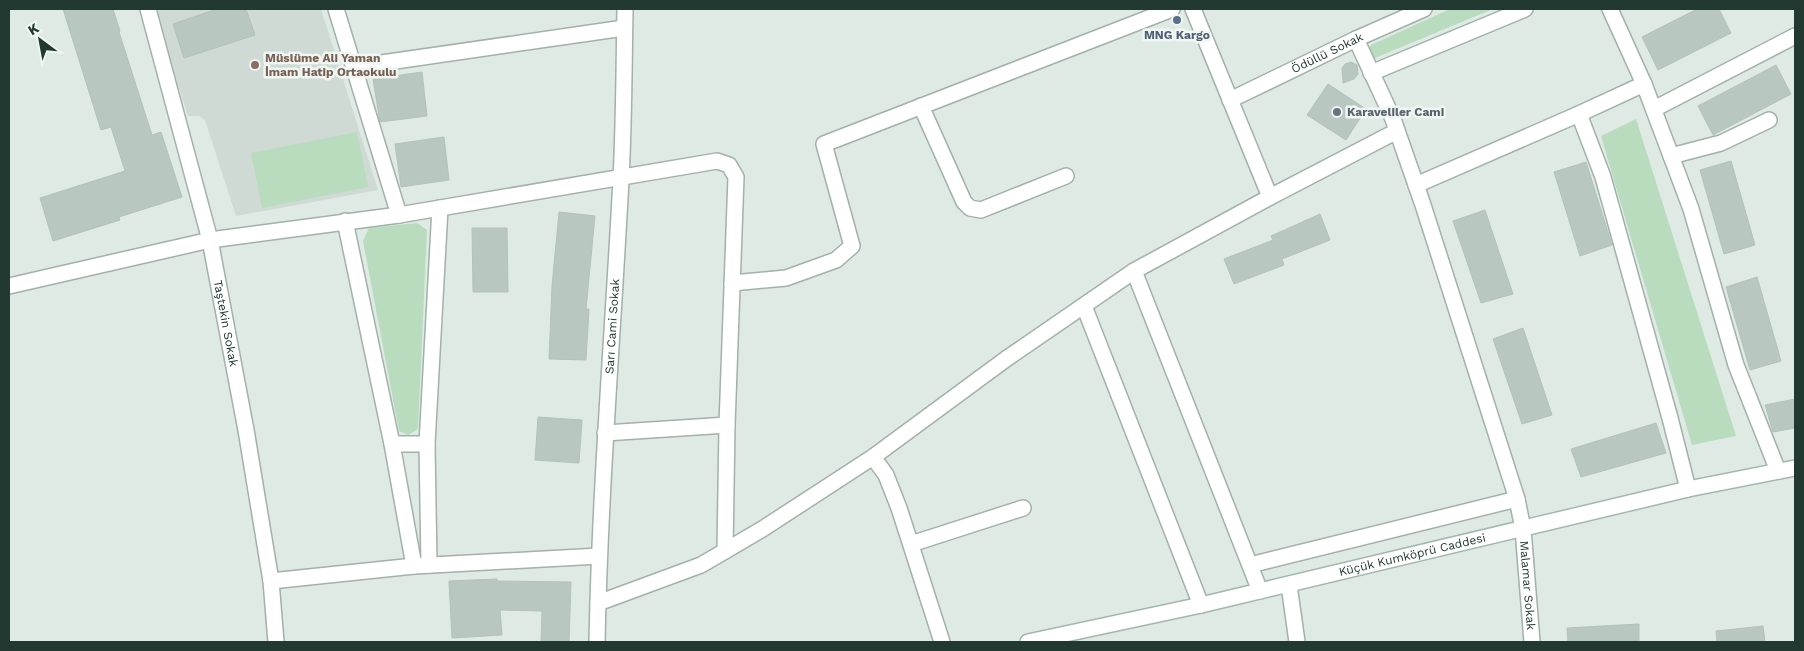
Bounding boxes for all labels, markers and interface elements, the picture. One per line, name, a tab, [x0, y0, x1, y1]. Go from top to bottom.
marker: MNG Kargo	[1171, 14, 1183, 26]
north arrow	[15, 15, 65, 65]
text: K	[25, 19, 42, 38]
place label: MNG Kargo	[1144, 28, 1210, 42]
street label: Ödüllü Sokak	[1289, 30, 1365, 76]
place label: Müslüme Ali Yaman İmam Hatip Ortaokulu	[265, 51, 396, 79]
marker: Müslüme Ali Yaman İmam Hatip Ortaokulu	[249, 59, 261, 71]
place label: Karaveliler Cami	[1347, 105, 1444, 119]
marker: Karaveliler Cami	[1331, 106, 1343, 118]
street label: Sarı Cami Sokak	[602, 278, 622, 374]
street label: Taştekin Sokak	[211, 279, 241, 368]
street label: Küçük Kumköprü Caddesi	[1337, 530, 1487, 579]
street label: Malamar Sokak	[1517, 540, 1538, 631]

